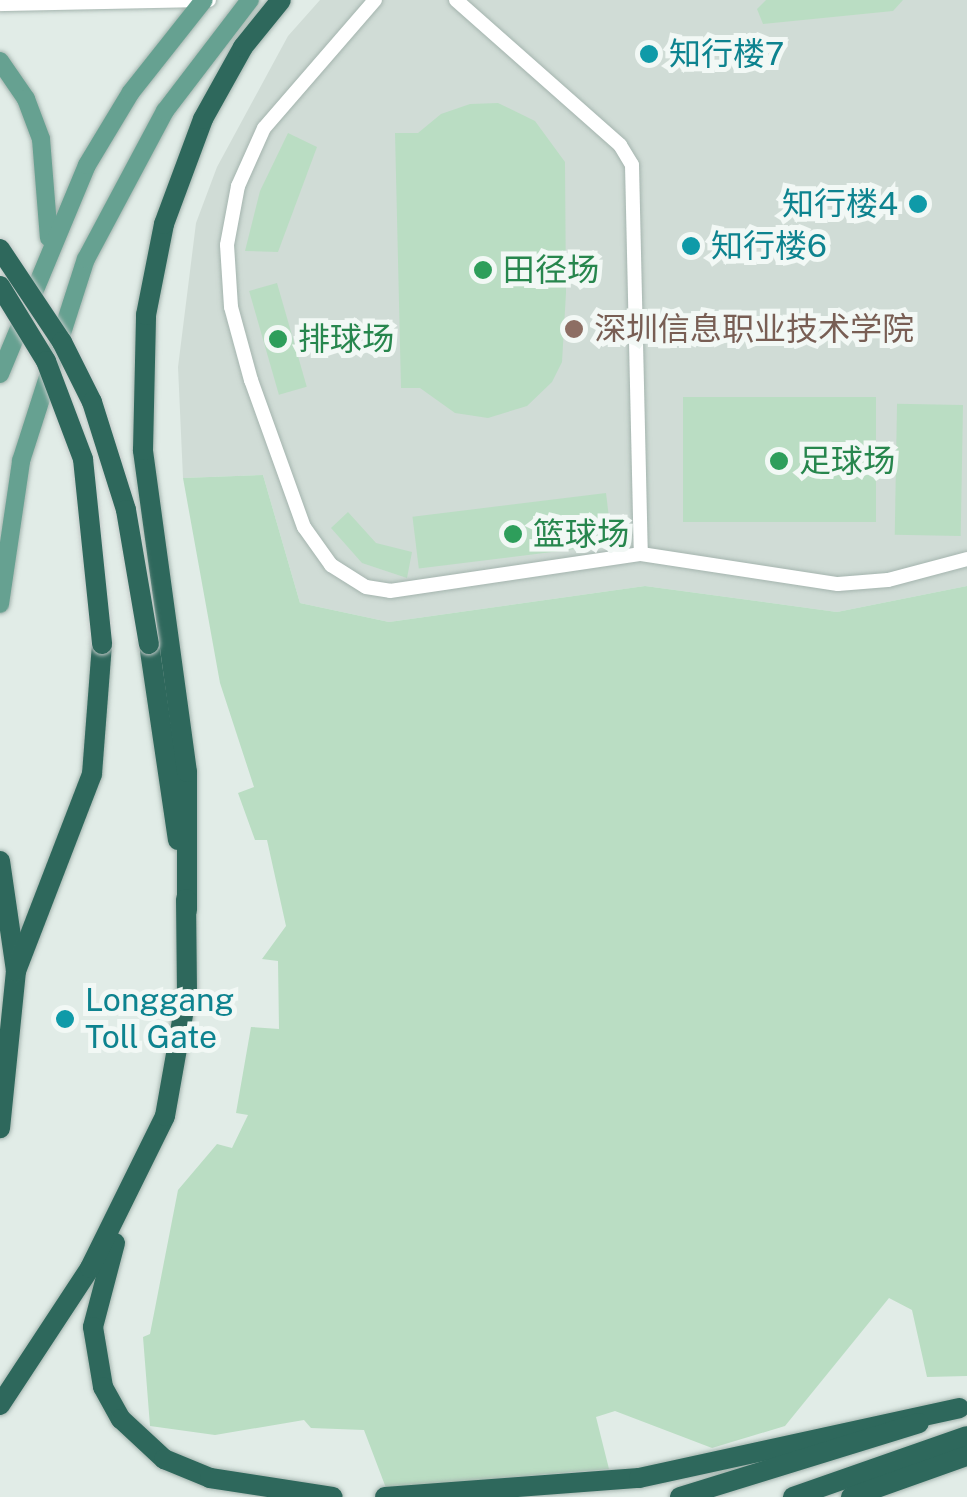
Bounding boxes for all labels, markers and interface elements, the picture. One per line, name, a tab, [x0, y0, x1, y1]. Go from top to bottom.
place label: 知行楼7	[669, 35, 784, 73]
marker: 知行楼7	[638, 43, 660, 65]
place label: 知行楼4	[782, 185, 898, 223]
marker: 知行楼4	[907, 193, 929, 215]
place label: 知行楼6	[711, 227, 827, 265]
marker: 知行楼6	[680, 235, 702, 257]
place label: 田径场	[503, 251, 599, 289]
marker: 田径场	[472, 259, 494, 281]
place label: 深圳信息职业技术学院	[594, 310, 914, 348]
marker: 深圳信息职业技术学院	[563, 318, 585, 340]
place label: 排球场	[298, 320, 394, 358]
marker: 排球场	[267, 328, 289, 350]
place label: 足球场	[799, 442, 895, 480]
marker: 足球场	[768, 450, 790, 472]
place label: 篮球场	[533, 515, 629, 553]
marker: 篮球场	[502, 523, 524, 545]
place label: Longgang Toll Gate	[85, 982, 234, 1057]
marker: Longgang Toll Gate	[54, 1008, 76, 1030]

